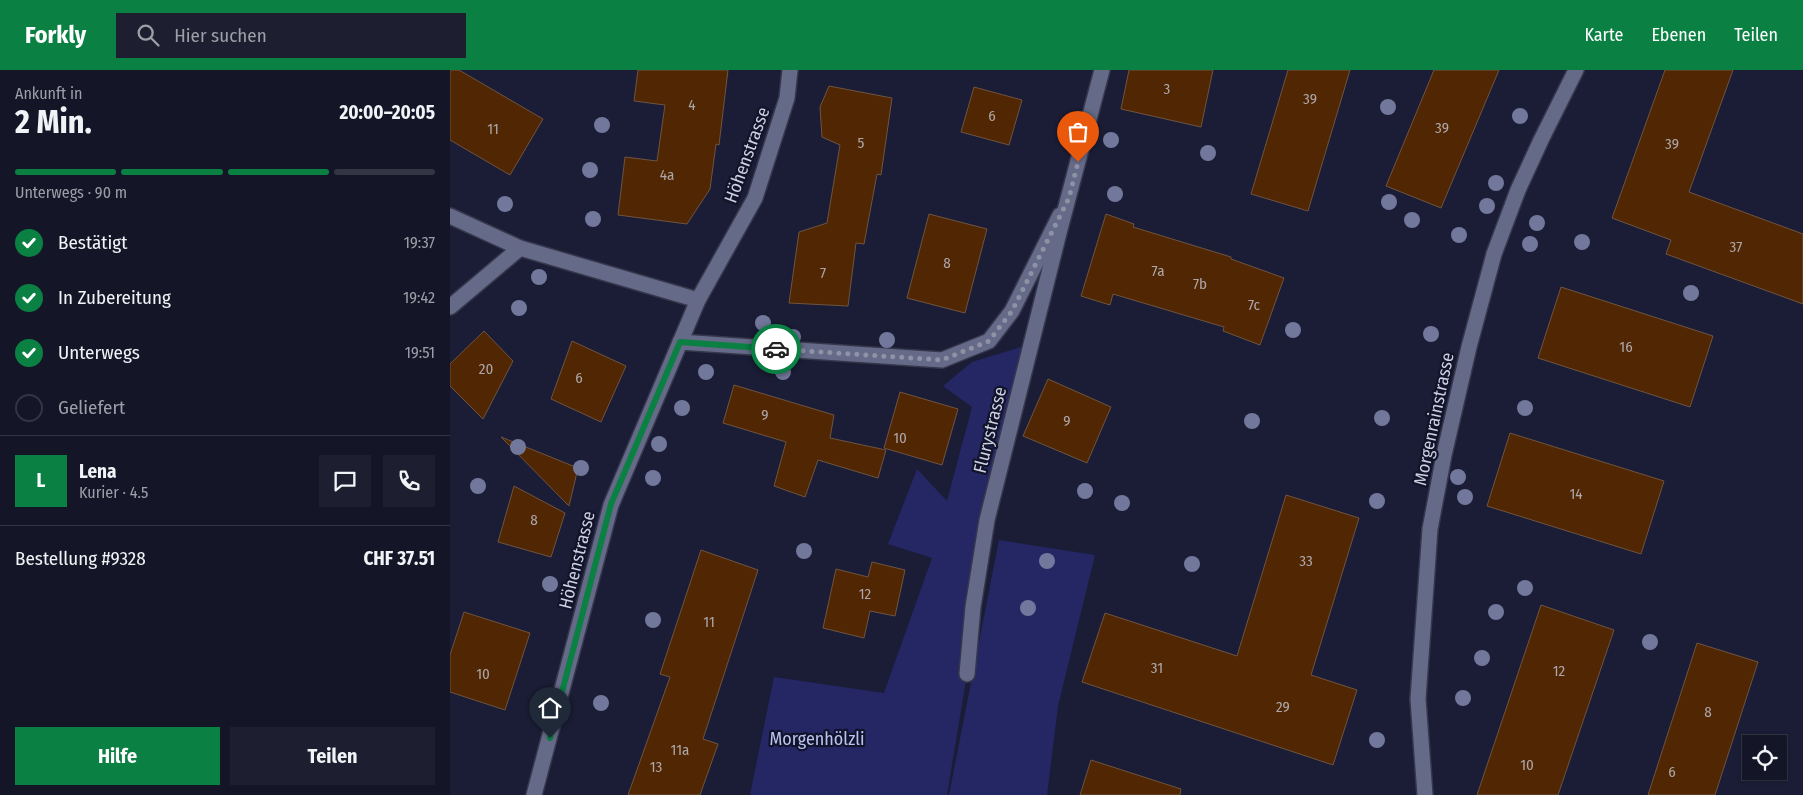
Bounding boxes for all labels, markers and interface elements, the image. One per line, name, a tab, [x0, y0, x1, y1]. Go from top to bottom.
search box	[116, 13, 466, 58]
text: Forkly	[25, 21, 86, 49]
icon: search	[134, 21, 162, 49]
text: Hier suchen	[174, 24, 267, 47]
text: Karte	[1584, 24, 1623, 46]
text: Ebenen	[1651, 24, 1706, 46]
text: Teilen	[1734, 24, 1778, 46]
house number: 3	[1164, 80, 1171, 98]
text: Ankunft in	[15, 84, 82, 103]
house number: 39	[1303, 90, 1317, 108]
house number: 4	[688, 96, 696, 114]
text: 20:00–20:05	[339, 101, 435, 124]
text: 2 Min.	[15, 103, 92, 141]
street label: Höhenstrasse	[720, 104, 775, 206]
house number: 6	[988, 107, 996, 125]
pin	[1057, 111, 1099, 162]
icon: bag	[1064, 118, 1092, 146]
house number: 39	[1435, 119, 1449, 137]
house number: 11	[487, 120, 499, 138]
house number: 5	[858, 134, 865, 152]
house number: 39	[1665, 135, 1679, 153]
house number: 4a	[660, 166, 674, 184]
text: Unterwegs · 90 m	[15, 183, 127, 202]
icon: check	[15, 229, 43, 257]
text: Bestätigt	[58, 231, 127, 254]
text: 19:37	[404, 233, 435, 252]
house number: 37	[1730, 238, 1742, 256]
house number: 8	[943, 254, 951, 272]
house number: 7a	[1152, 262, 1164, 280]
house number: 7	[820, 264, 826, 282]
house number: 7b	[1193, 275, 1207, 293]
icon: check	[15, 284, 43, 312]
text: In Zubereitung	[58, 286, 171, 309]
text: 19:42	[403, 288, 435, 307]
house number: 7c	[1248, 296, 1261, 314]
courier	[751, 324, 801, 374]
icon: car	[762, 335, 790, 363]
house number: 16	[1619, 338, 1633, 356]
icon: check	[15, 339, 43, 367]
text: Unterwegs	[58, 341, 140, 364]
text: 19:51	[405, 343, 435, 362]
street label: Morgenrainstrasse	[1409, 350, 1459, 488]
house number: 20	[479, 360, 493, 378]
house number: 6	[575, 369, 583, 387]
street label: Flurystrasse	[969, 384, 1011, 475]
text: Geliefert	[58, 396, 125, 419]
house number: 9	[761, 406, 769, 424]
house number: 9	[1063, 412, 1071, 430]
house number: 10	[893, 429, 907, 447]
button: chat	[319, 455, 371, 507]
button: phone	[383, 455, 435, 507]
text: Lena	[79, 460, 117, 483]
text: L	[37, 469, 45, 492]
text: Kurier · 4.5	[79, 483, 148, 502]
house number: 14	[1569, 485, 1583, 503]
street label: Höhenstrasse	[554, 509, 600, 611]
house number: 8	[530, 511, 538, 529]
text: Bestellung #9328	[15, 547, 146, 570]
text: CHF 37.51	[363, 547, 435, 570]
house number: 33	[1299, 552, 1313, 570]
house number: 12	[859, 585, 872, 603]
house number: 11	[703, 613, 715, 631]
house number: 31	[1151, 659, 1163, 677]
house number: 12	[1553, 662, 1566, 680]
house number: 10	[476, 665, 490, 683]
pin	[529, 687, 571, 738]
icon: home	[536, 694, 564, 722]
house number: 29	[1276, 698, 1290, 716]
house number: 8	[1704, 703, 1712, 721]
button: Hilfe	[15, 727, 220, 785]
button: Teilen	[230, 727, 435, 785]
park label: Morgenhölzli	[769, 728, 865, 750]
map controls	[1742, 735, 1787, 780]
button: locate	[1742, 735, 1787, 780]
house number: 11a	[671, 741, 689, 759]
house number: 10	[1520, 756, 1534, 774]
house number: 13	[650, 758, 663, 776]
house number: 6	[1668, 763, 1676, 781]

